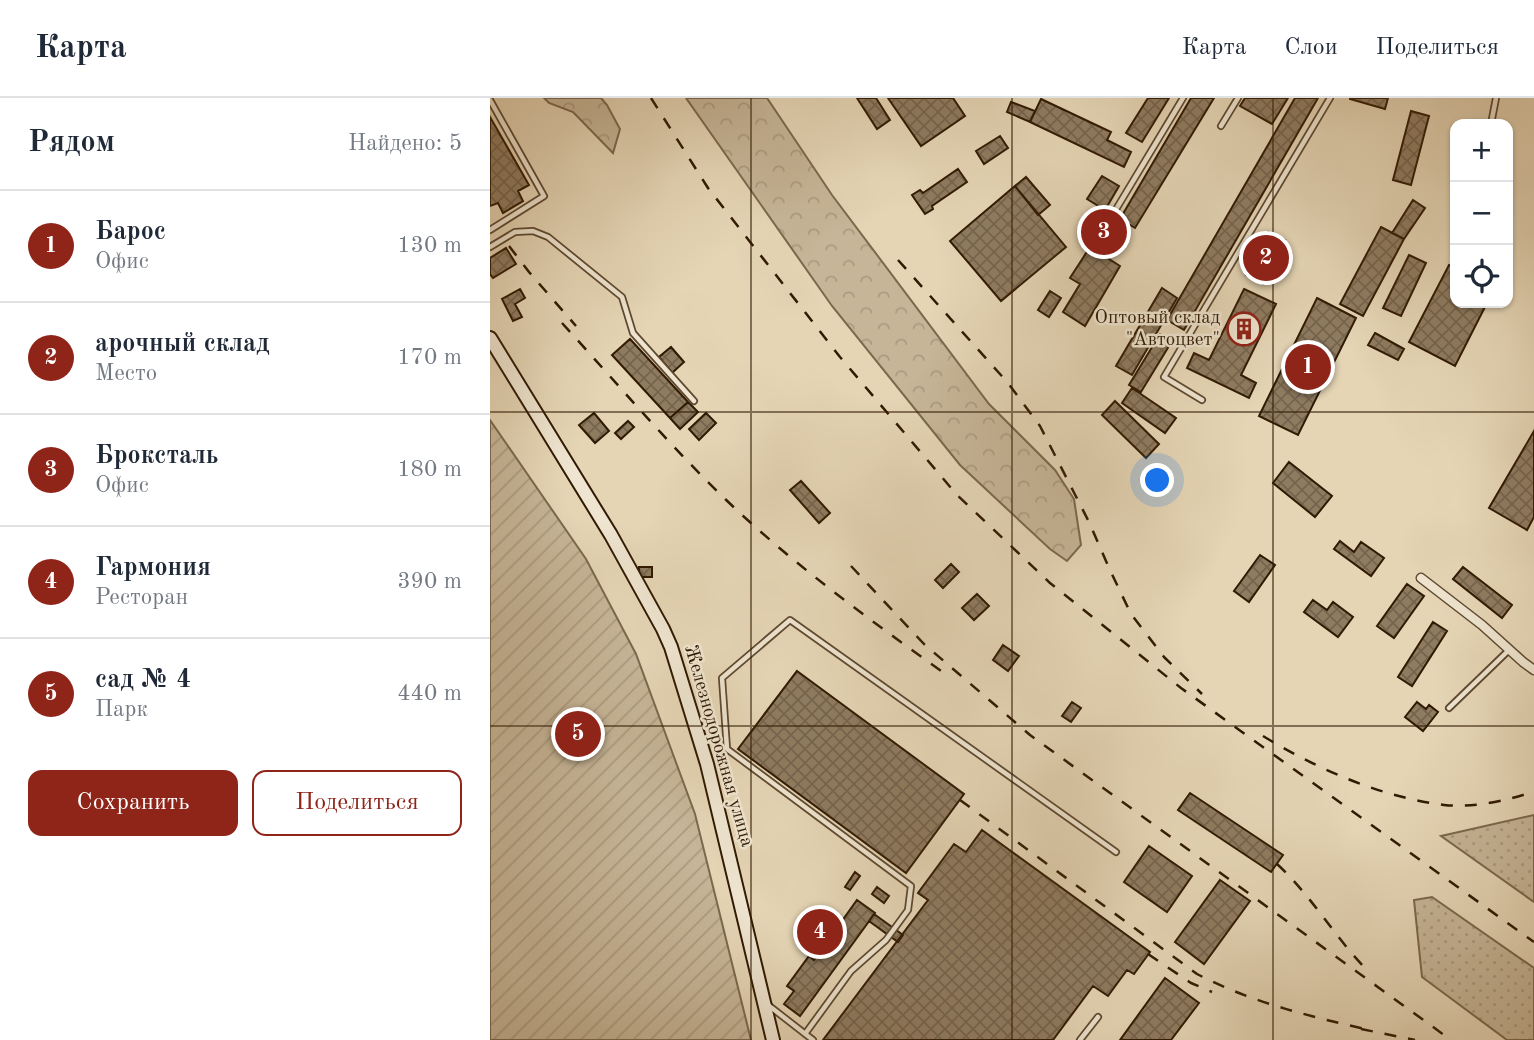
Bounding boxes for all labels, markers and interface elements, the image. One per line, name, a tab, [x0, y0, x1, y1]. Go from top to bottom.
text: Карта	[35, 32, 127, 65]
text: Карта	[1182, 36, 1247, 60]
text: Слои	[1285, 36, 1338, 60]
text: Поделиться	[1376, 36, 1499, 60]
map controls	[1450, 119, 1513, 308]
button: +	[1450, 119, 1513, 182]
text: Рядом	[28, 128, 115, 158]
text: Найдено: 5	[348, 132, 462, 155]
button: −	[1450, 182, 1513, 245]
pin: 3	[1081, 206, 1127, 258]
text: Барос	[95, 219, 166, 245]
pin: 2	[1243, 232, 1289, 284]
text: 1	[44, 234, 58, 257]
text: 130 m	[397, 234, 462, 257]
button: locate	[1450, 245, 1513, 308]
text: Офис	[95, 250, 149, 273]
place label: Оптовый склад "Автоцвет"	[1095, 309, 1221, 350]
building icon: Оптовый склад "Автоцвет"	[1225, 310, 1263, 348]
text: арочный склад	[95, 331, 270, 357]
pin: 1	[1285, 341, 1331, 393]
text: 2	[44, 346, 58, 369]
text: 170 m	[397, 346, 462, 369]
text: Место	[95, 362, 157, 385]
text: Броксталь	[95, 443, 219, 469]
text: 3	[44, 458, 58, 481]
text: 180 m	[397, 458, 462, 481]
your location	[1140, 463, 1174, 497]
text: Офис	[95, 474, 149, 497]
text: Гармония	[95, 555, 211, 581]
text: 4	[44, 570, 58, 593]
text: 390 m	[397, 570, 462, 593]
text: Ресторан	[95, 586, 188, 609]
street label: Железнодорожная улица	[680, 643, 756, 850]
text: сад № 4	[95, 667, 191, 693]
text: 5	[44, 682, 58, 705]
text: 440 m	[397, 682, 462, 705]
text: Парк	[95, 698, 148, 721]
pin: 5	[555, 708, 601, 760]
button: Сохранить	[28, 770, 238, 836]
button: Поделиться	[252, 770, 462, 836]
pin: 4	[797, 906, 843, 958]

